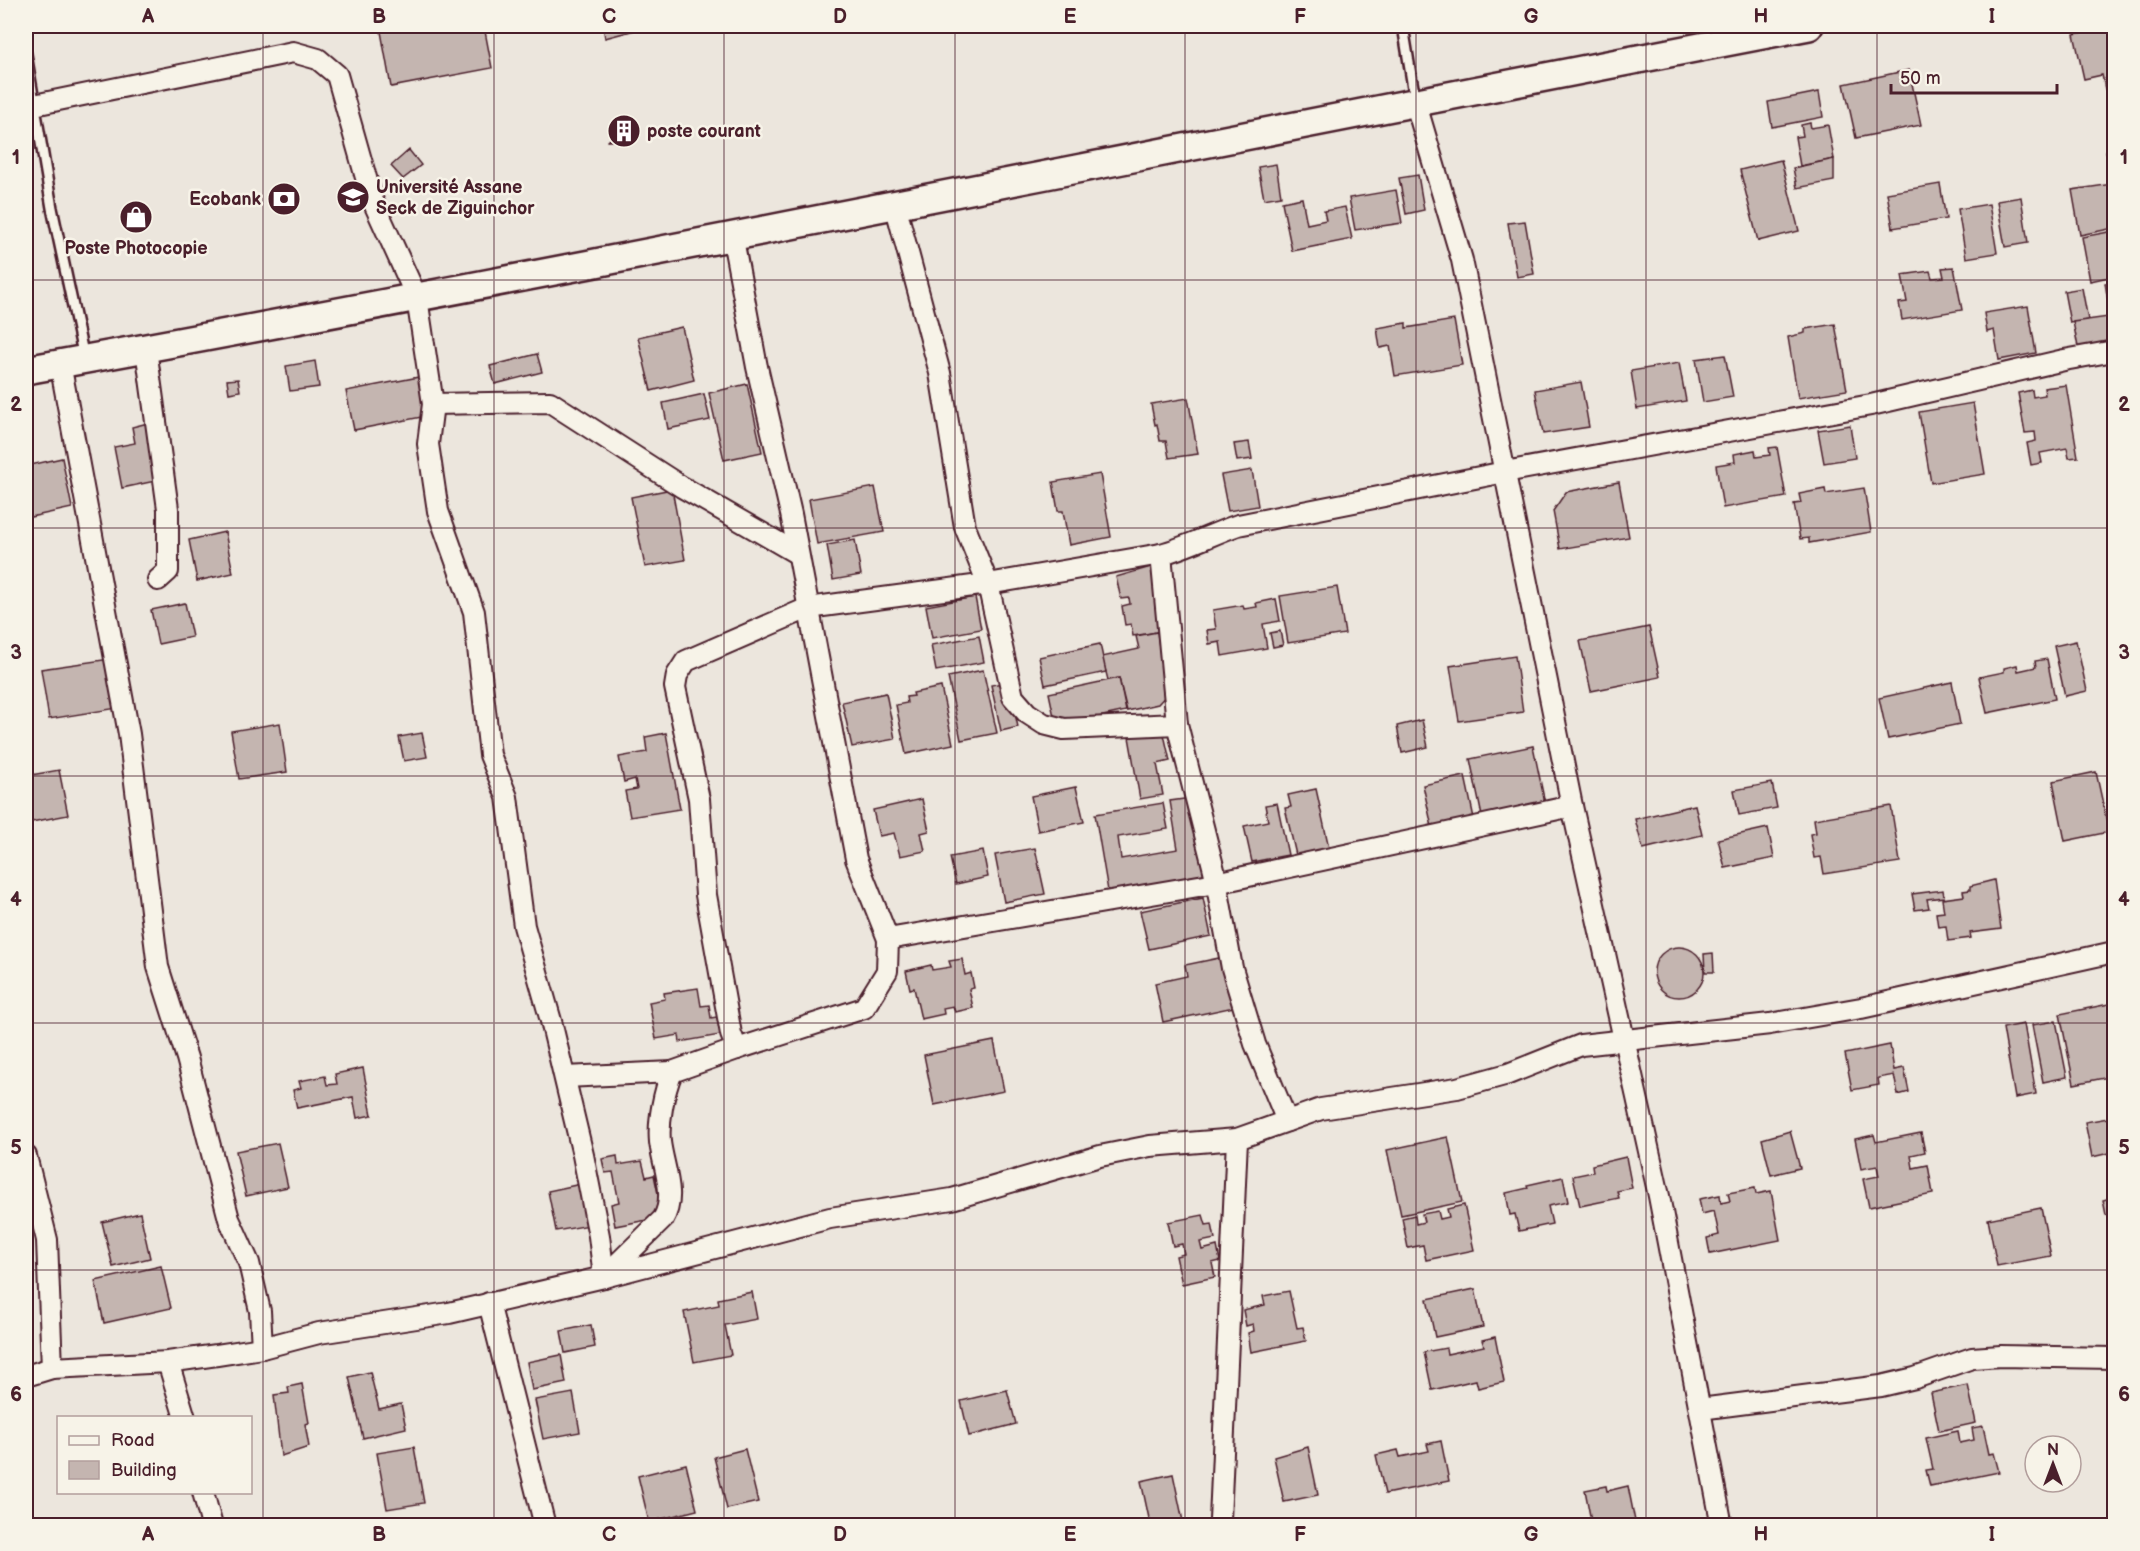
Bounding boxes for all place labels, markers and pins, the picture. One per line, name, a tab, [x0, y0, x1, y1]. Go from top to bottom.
building icon: poste courant	[606, 113, 642, 149]
place label: poste courant	[647, 121, 761, 142]
place label: Université Assane Seck de Ziguinchor	[376, 177, 535, 219]
school or university icon: Université Assane Seck de Ziguinchor	[335, 179, 371, 215]
bank icon: Ecobank	[266, 181, 302, 217]
place label: Ecobank	[189, 189, 262, 210]
shop icon: Poste Photocopie	[118, 199, 154, 235]
place label: Poste Photocopie	[64, 238, 208, 259]

